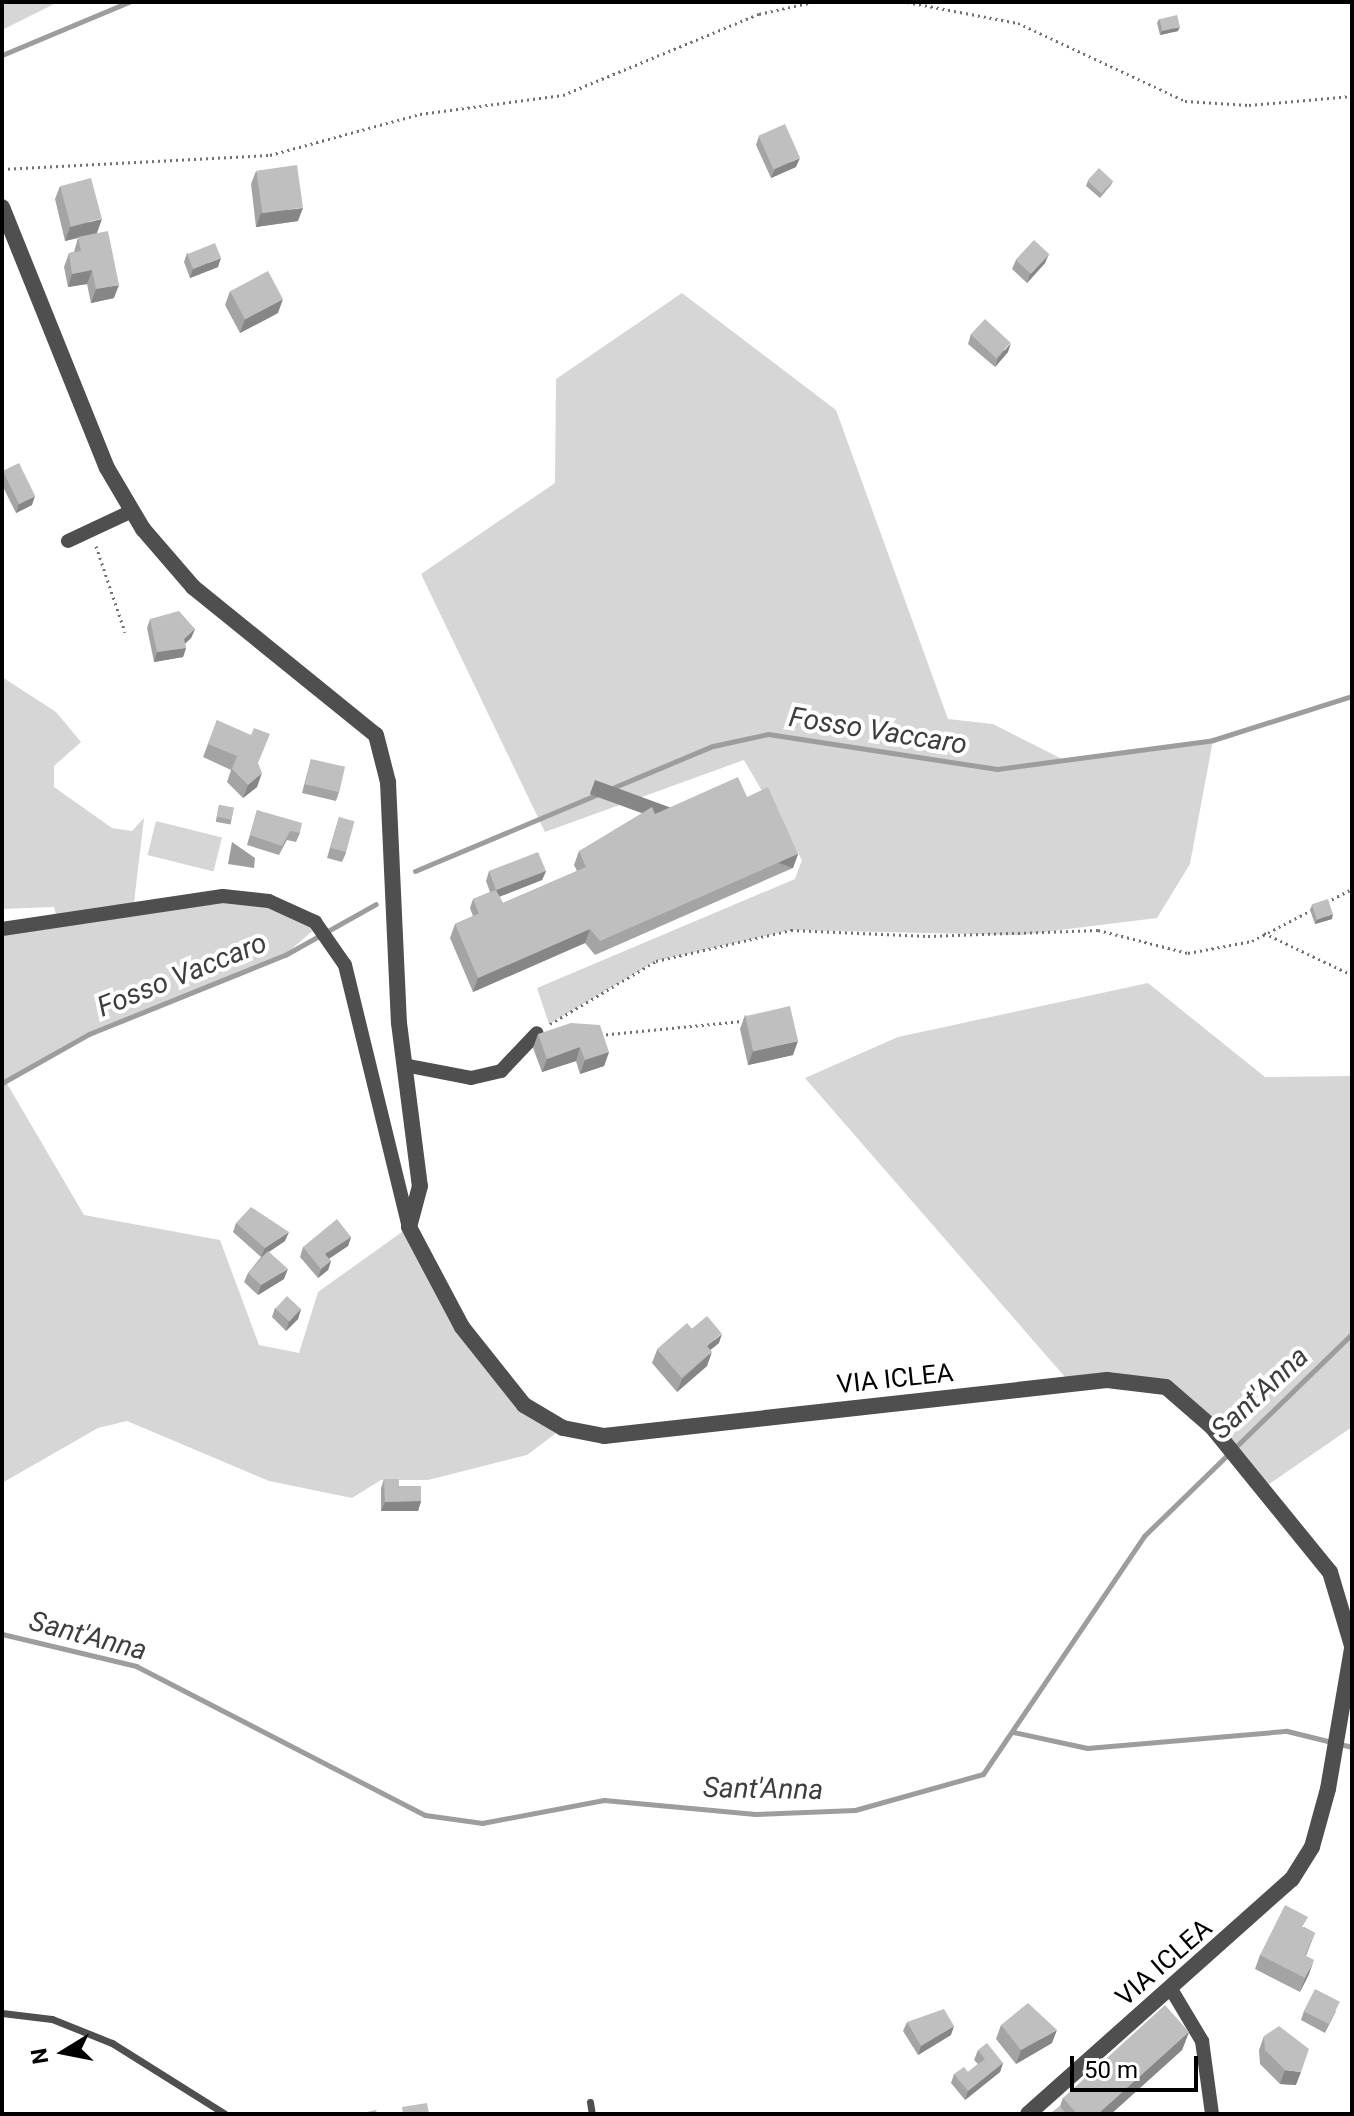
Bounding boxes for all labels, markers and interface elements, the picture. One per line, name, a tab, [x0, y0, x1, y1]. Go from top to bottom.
water label: Fosso Vaccaro	[787, 700, 969, 762]
water label: Fosso Vaccaro	[92, 926, 272, 1024]
water label: Sant'Anna	[1205, 1340, 1315, 1446]
street label: VIA ICLEA	[835, 1357, 955, 1401]
water label: Sant'Anna	[26, 1604, 150, 1668]
water label: Sant'Anna	[703, 1771, 823, 1807]
street label: VIA ICLEA	[1110, 1913, 1218, 2013]
north arrow	[24, 2012, 104, 2092]
scale bar	[1074, 2040, 1202, 2090]
text: N	[26, 2046, 54, 2066]
text: 50 m	[1084, 2056, 1138, 2084]

